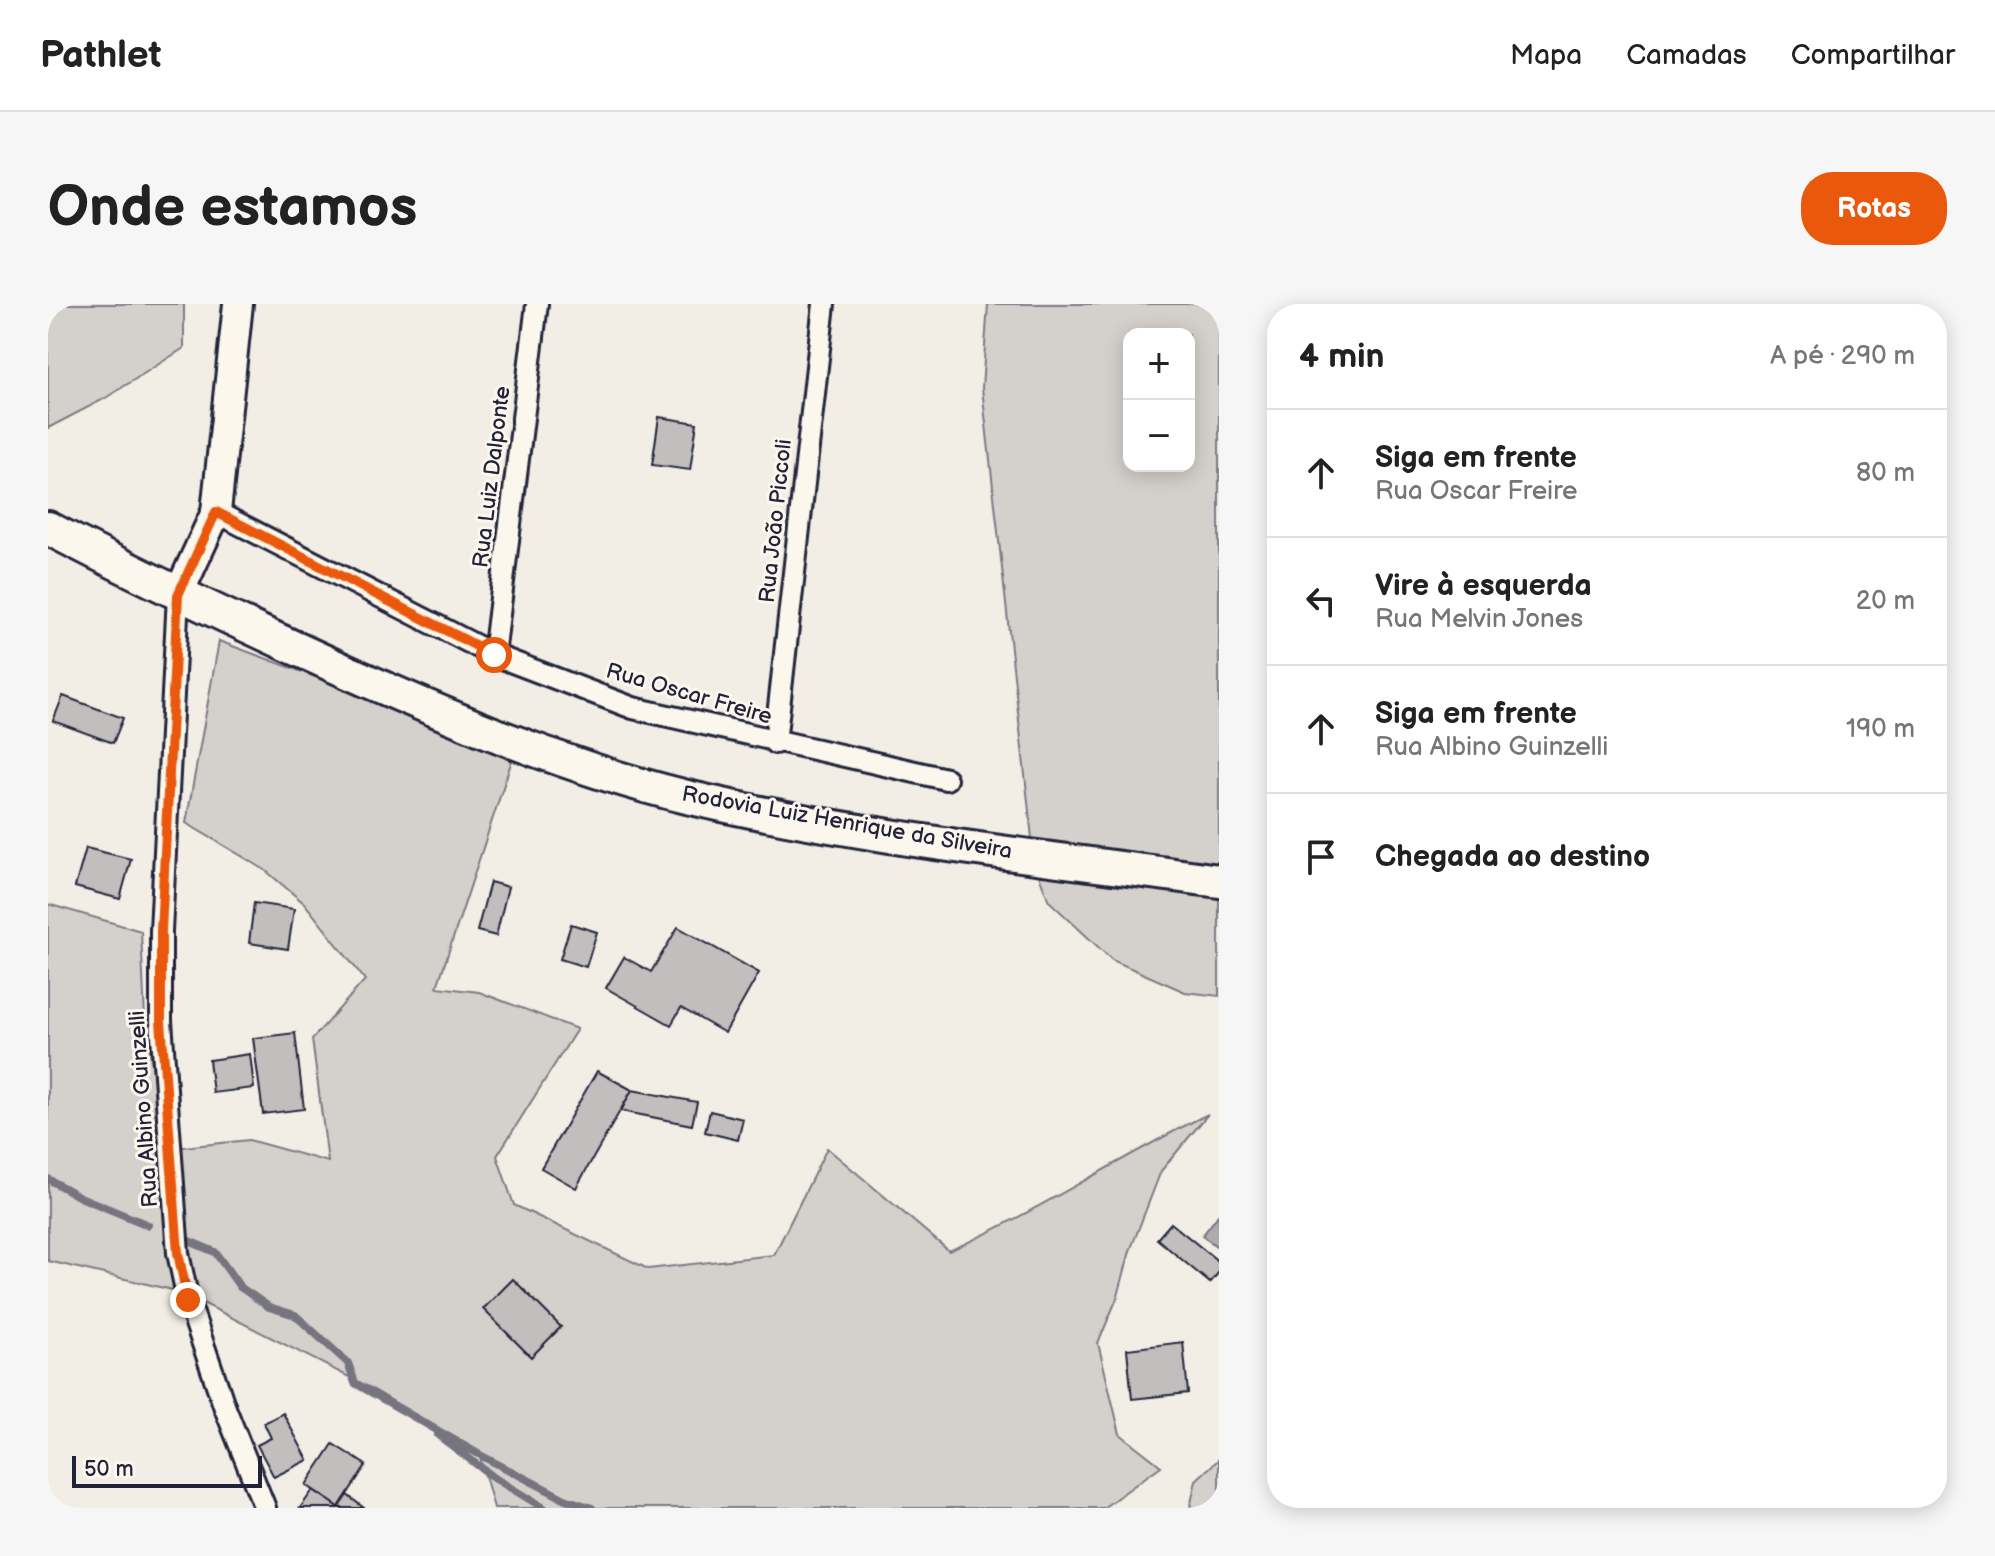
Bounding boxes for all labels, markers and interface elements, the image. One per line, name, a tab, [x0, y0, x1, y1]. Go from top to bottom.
text: Pathlet	[40, 33, 161, 78]
text: Mapa	[1510, 39, 1582, 72]
text: Camadas	[1626, 39, 1747, 72]
text: Compartilhar	[1791, 39, 1955, 72]
button: Rotas	[1801, 172, 1947, 245]
text: Onde estamos	[48, 175, 417, 242]
map controls	[1123, 328, 1195, 472]
button: +	[1123, 328, 1195, 400]
text: 4 min	[1299, 336, 1385, 377]
text: A pé · 290 m	[1770, 341, 1915, 372]
street label: Rua Luiz Dalponte	[467, 385, 517, 569]
button: −	[1123, 400, 1195, 472]
street label: Rua João Piccoli	[754, 438, 798, 604]
text: Siga em frente	[1375, 440, 1577, 476]
icon: ahead	[1299, 451, 1343, 495]
text: 80 m	[1856, 458, 1915, 489]
text: Rua Oscar Freire	[1375, 476, 1578, 507]
text: Vire à esquerda	[1375, 568, 1592, 604]
icon: left	[1299, 579, 1343, 623]
text: 20 m	[1856, 586, 1915, 617]
text: Rua Melvin Jones	[1375, 604, 1583, 635]
route start	[476, 637, 512, 673]
street label: Rua Oscar Freire	[603, 657, 775, 731]
text: Siga em frente	[1375, 696, 1577, 732]
icon: ahead	[1299, 707, 1343, 751]
text: 190 m	[1846, 714, 1915, 745]
text: Rua Albino Guinzelli	[1375, 732, 1608, 763]
street label: Rodovia Luiz Henrique da Silveira	[680, 781, 1014, 865]
icon: arrive	[1299, 835, 1343, 879]
text: Chegada ao destino	[1375, 839, 1650, 875]
street label: Rua Albino Guinzelli	[124, 1010, 164, 1208]
route end	[170, 1282, 206, 1318]
scale bar	[72, 1452, 262, 1488]
text: 50 m	[84, 1456, 134, 1483]

